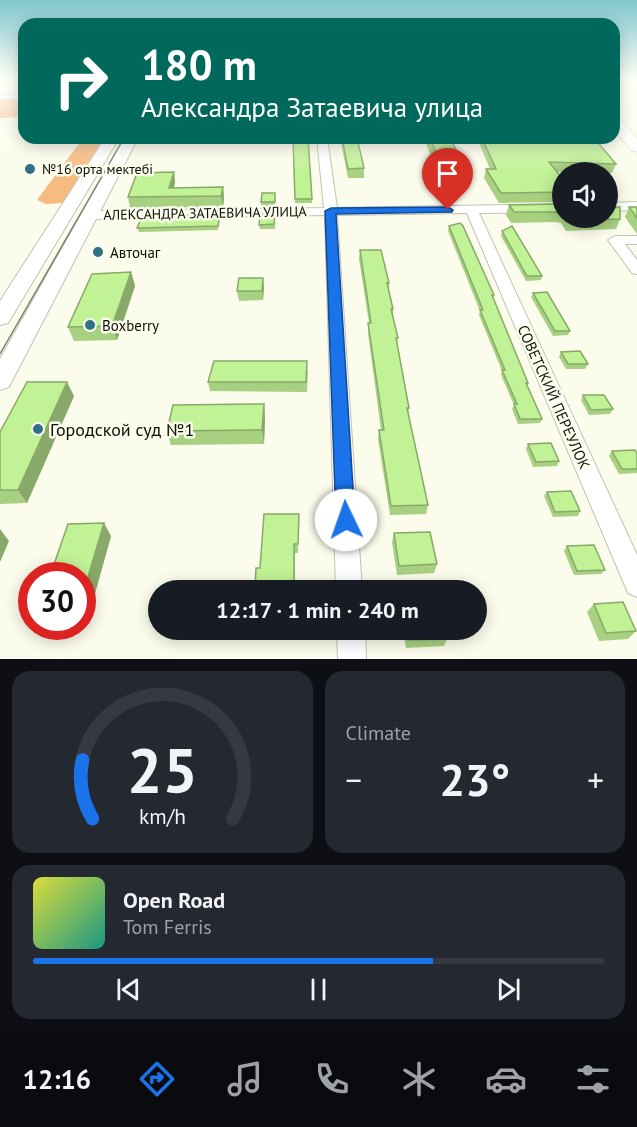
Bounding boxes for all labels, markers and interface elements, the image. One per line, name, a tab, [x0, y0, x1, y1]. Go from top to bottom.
text: 180 m	[141, 37, 257, 92]
icon: right	[42, 42, 120, 120]
text: Александра Затаевича улица	[141, 90, 483, 124]
pin	[422, 148, 473, 210]
icon: arrive	[431, 157, 464, 190]
place label: №16 орта мектебі	[42, 160, 153, 178]
marker: №16 орта мектебі	[23, 162, 37, 176]
map controls	[552, 162, 618, 228]
button: sound	[552, 162, 618, 228]
street label: АЛЕКСАНДРА ЗАТАЕВИЧА УЛИЦА	[103, 202, 308, 224]
place label: Авточаг	[110, 243, 161, 262]
marker: Авточаг	[91, 245, 105, 259]
place label: Boxberry	[102, 316, 159, 335]
marker: Boxberry	[83, 318, 97, 332]
street label: СОВЕТСКИЙ ПЕРЕУЛОК	[514, 322, 594, 472]
place label: Городской суд №1	[50, 418, 194, 441]
marker: Городской суд №1	[31, 422, 45, 436]
position arrow	[314, 488, 378, 552]
speed limit sign: 30	[18, 562, 96, 640]
text: 12:17 · 1 min · 240 m	[216, 596, 419, 624]
text: Climate	[346, 720, 411, 746]
text: 25	[127, 729, 198, 810]
text: 23°	[439, 750, 510, 808]
text: −	[346, 758, 362, 801]
text: +	[587, 758, 604, 801]
text: km/h	[139, 802, 186, 830]
text: Open Road	[123, 886, 225, 914]
text: Tom Ferris	[123, 914, 212, 940]
icon: previous	[112, 973, 145, 1006]
icon: pause	[302, 973, 335, 1006]
icon: next	[492, 973, 525, 1006]
icon: directions	[136, 1058, 178, 1100]
icon: music	[224, 1058, 266, 1100]
icon: phone	[311, 1058, 353, 1100]
icon: climate	[398, 1058, 440, 1100]
icon: car	[485, 1058, 527, 1100]
icon: filters	[572, 1058, 614, 1100]
text: 12:16	[23, 1062, 91, 1096]

